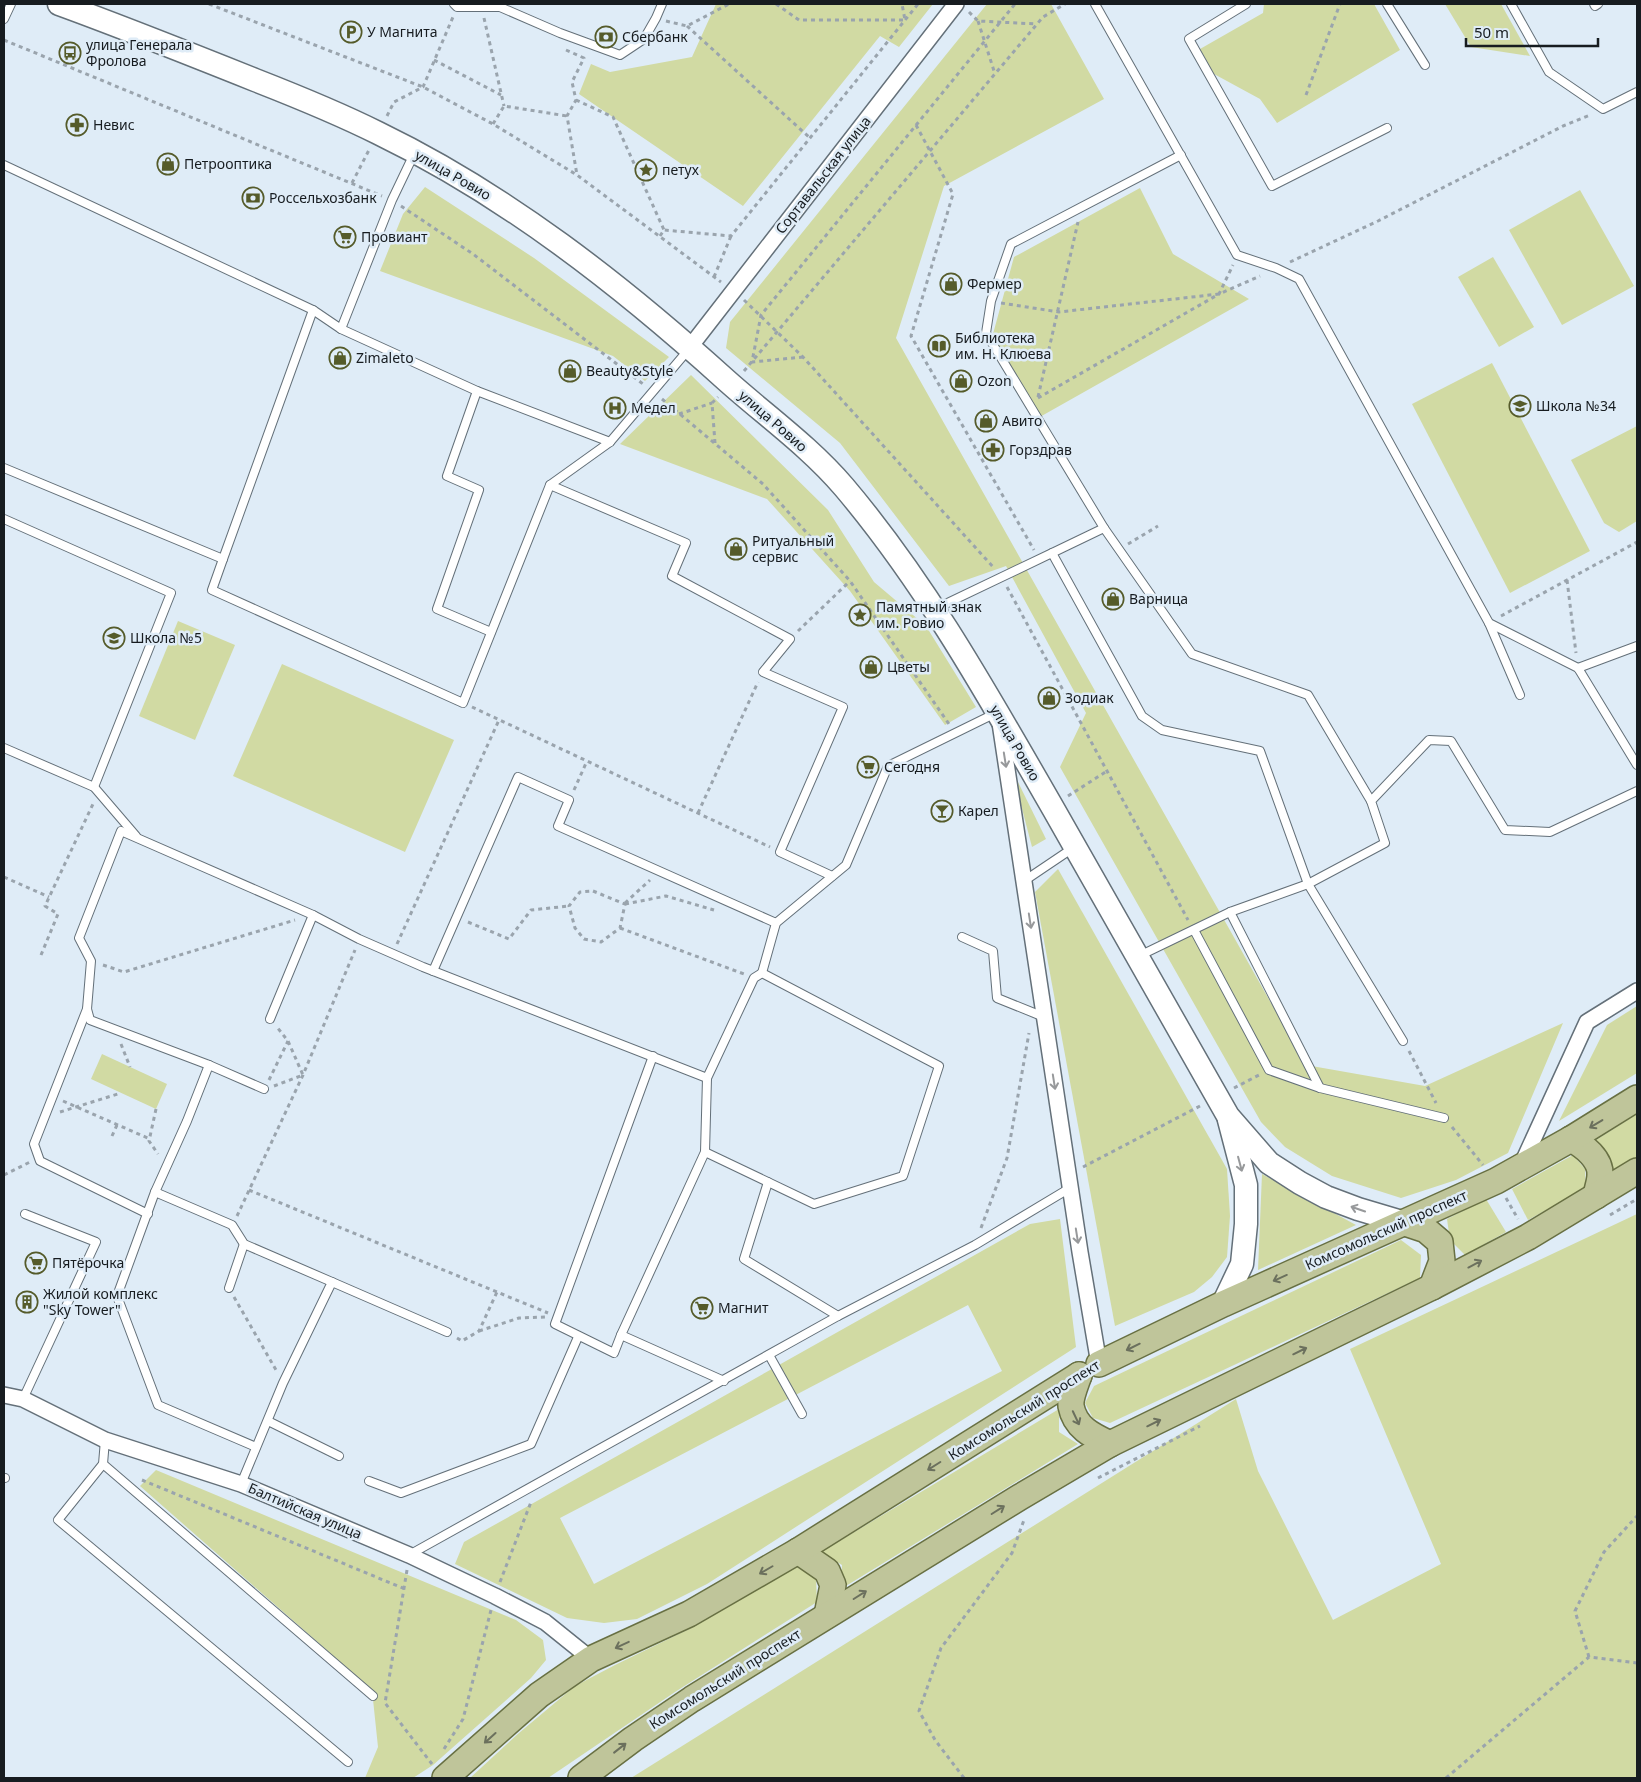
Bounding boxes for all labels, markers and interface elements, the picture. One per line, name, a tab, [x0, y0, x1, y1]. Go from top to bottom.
scale bar	[1466, 15, 1598, 47]
parking icon: У Магнита	[339, 20, 363, 44]
place label: У Магнита	[367, 22, 437, 41]
text: 50 m	[1474, 22, 1509, 42]
bank icon: Сбербанк	[594, 25, 618, 49]
place label: Сбербанк	[622, 27, 688, 46]
place label: улица Генерала Фролова	[86, 35, 192, 70]
bus stop icon: улица Генерала Фролова	[58, 41, 82, 65]
street label: Сортавальская улица	[771, 112, 875, 238]
pharmacy icon: Невис	[65, 113, 89, 137]
place label: Невис	[93, 115, 135, 134]
street label: улица Ровио	[412, 145, 495, 204]
shop icon: Петрооптика	[156, 152, 180, 176]
place label: Петрооптика	[184, 154, 272, 173]
place icon: петух	[634, 158, 658, 182]
place label: петух	[662, 160, 700, 179]
bank icon: Россельхозбанк	[241, 186, 265, 210]
place label: Россельхозбанк	[269, 188, 377, 207]
supermarket icon: Провиант	[333, 225, 357, 249]
place label: Провиант	[361, 227, 428, 246]
shop icon: Фермер	[939, 272, 963, 296]
place label: Фермер	[967, 274, 1022, 293]
place label: Библиотека им. Н. Клюева	[955, 328, 1051, 363]
library icon: Библиотека им. Н. Клюева	[927, 334, 951, 358]
shop icon: Zimaleto	[328, 346, 352, 370]
place label: Zimaleto	[356, 348, 414, 367]
shop icon: Beauty&Style	[558, 359, 582, 383]
place label: Beauty&Style	[586, 361, 673, 380]
shop icon: Ozon	[949, 369, 973, 393]
place label: Ozon	[977, 371, 1012, 390]
street label: улица Ровио	[735, 386, 812, 456]
school or university icon: Школа №34	[1508, 394, 1532, 418]
hospital icon: Медел	[603, 396, 627, 420]
place label: Школа №34	[1536, 396, 1616, 415]
place label: Медел	[631, 398, 676, 417]
shop icon: Авито	[974, 409, 998, 433]
place label: Авито	[1002, 411, 1042, 430]
pharmacy icon: Горздрав	[981, 438, 1005, 462]
place label: Горздрав	[1009, 440, 1072, 459]
place label: Ритуальный сервис	[752, 531, 834, 566]
shop icon: Ритуальный сервис	[724, 537, 748, 561]
shop icon: Варница	[1101, 587, 1125, 611]
place label: Варница	[1129, 589, 1188, 608]
place label: Памятный знак им. Ровио	[876, 597, 982, 632]
place icon: Памятный знак им. Ровио	[848, 603, 872, 627]
school or university icon: Школа №5	[102, 626, 126, 650]
place label: Школа №5	[130, 628, 202, 647]
shop icon: Цветы	[859, 655, 883, 679]
place label: Цветы	[887, 657, 930, 676]
shop icon: Зодиак	[1037, 686, 1061, 710]
place label: Зодиак	[1065, 688, 1114, 707]
street label: улица Ровио	[986, 701, 1045, 784]
one-way arrow	[1001, 752, 1011, 768]
supermarket icon: Сегодня	[856, 755, 880, 779]
place label: Сегодня	[884, 757, 940, 776]
bar icon: Карел	[930, 799, 954, 823]
place label: Карел	[958, 801, 999, 820]
one-way arrow	[1025, 913, 1035, 929]
one-way arrow	[1049, 1073, 1059, 1089]
one-way arrow	[1589, 1119, 1603, 1129]
one-way arrow	[1236, 1155, 1246, 1171]
street label: Комсомольский проспект	[1302, 1185, 1470, 1274]
one-way arrow	[1350, 1203, 1366, 1213]
one-way arrow	[1073, 1228, 1083, 1244]
supermarket icon: Пятёрочка	[24, 1251, 48, 1275]
place label: Пятёрочка	[52, 1253, 124, 1272]
one-way arrow	[1468, 1259, 1483, 1269]
one-way arrow	[1273, 1274, 1288, 1284]
place label: Жилой комплекс "Sky Tower"	[43, 1284, 158, 1319]
building icon: Жилой комплекс "Sky Tower"	[15, 1290, 39, 1314]
supermarket icon: Магнит	[690, 1296, 714, 1320]
place label: Магнит	[718, 1298, 769, 1317]
one-way arrow	[1126, 1343, 1141, 1352]
one-way arrow	[1292, 1346, 1307, 1356]
street label: Комсомольский проспект	[944, 1355, 1103, 1464]
one-way arrow	[1072, 1410, 1082, 1425]
one-way arrow	[1146, 1417, 1161, 1427]
one-way arrow	[927, 1461, 941, 1471]
street label: Балтийская улица	[245, 1478, 365, 1543]
one-way arrow	[991, 1504, 1005, 1514]
one-way arrow	[759, 1565, 773, 1575]
one-way arrow	[852, 1589, 866, 1599]
street label: Комсомольский проспект	[645, 1624, 804, 1733]
one-way arrow	[615, 1641, 630, 1650]
one-way arrow	[483, 1732, 496, 1744]
one-way arrow	[613, 1743, 626, 1754]

